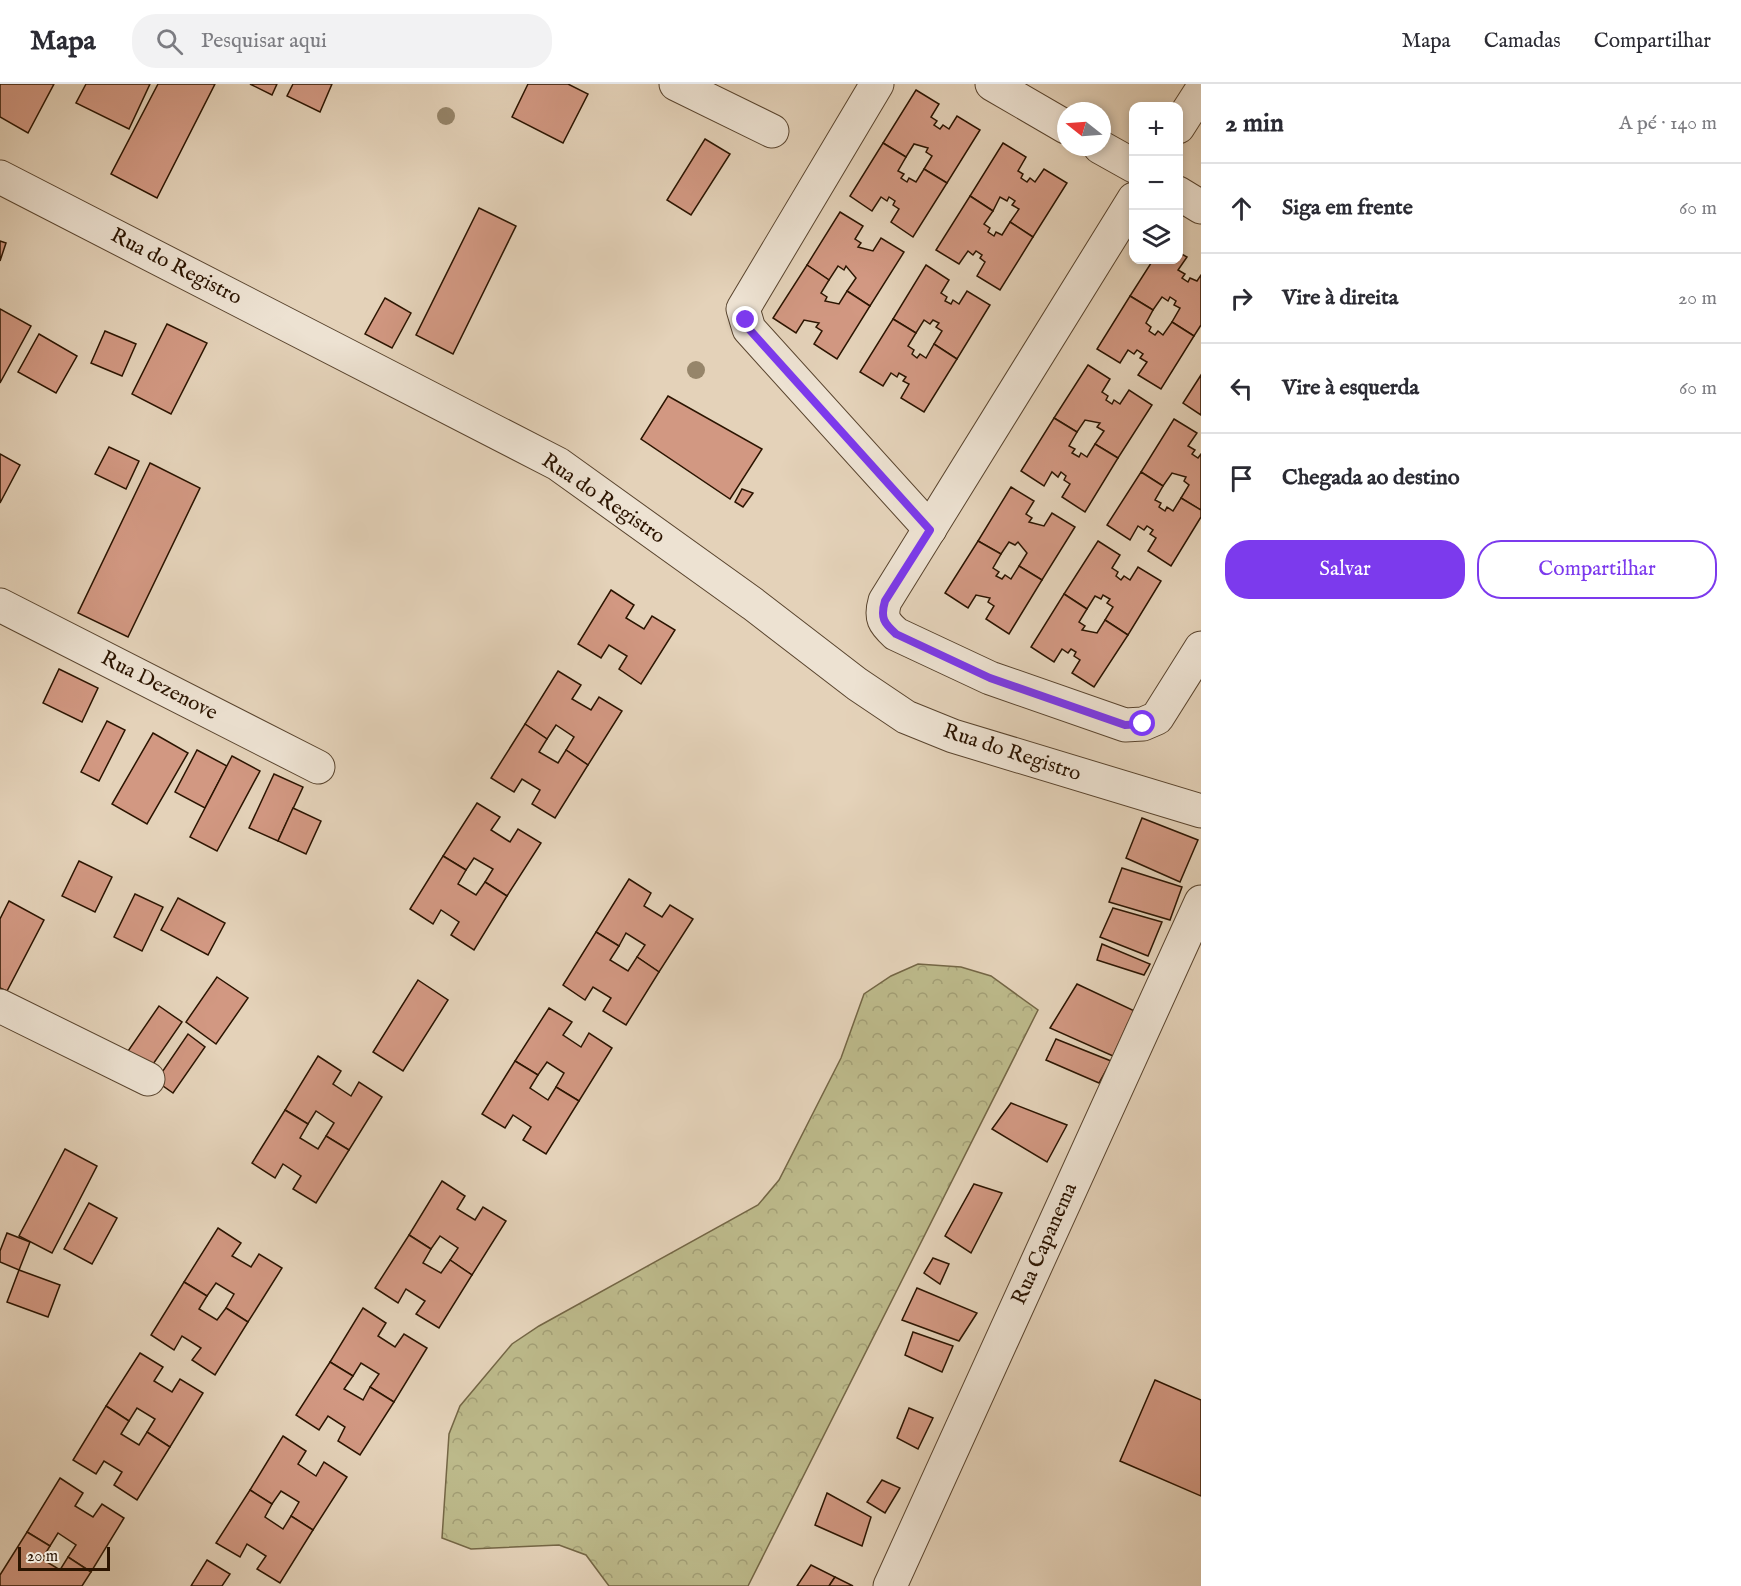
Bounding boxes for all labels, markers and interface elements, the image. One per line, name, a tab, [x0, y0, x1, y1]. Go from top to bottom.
search box	[132, 14, 552, 68]
text: Mapa	[30, 24, 96, 59]
icon: search	[153, 25, 186, 58]
text: Pesquisar aqui	[201, 27, 327, 55]
text: Mapa	[1401, 28, 1451, 55]
text: Camadas	[1484, 28, 1561, 55]
text: Compartilhar	[1594, 28, 1711, 55]
north arrow	[1057, 102, 1111, 156]
map controls	[1129, 102, 1183, 264]
button: +	[1129, 102, 1183, 156]
text: 2 min	[1225, 107, 1284, 140]
text: A pé · 140 m	[1619, 111, 1717, 136]
button: −	[1129, 156, 1183, 210]
icon: ahead	[1225, 192, 1258, 225]
text: Siga em frente	[1282, 194, 1413, 222]
text: 60 m	[1679, 196, 1717, 221]
button: layers	[1129, 210, 1183, 264]
street label: Rua do Registro	[106, 222, 246, 312]
icon: right	[1225, 282, 1258, 315]
text: Vire à direita	[1282, 284, 1398, 312]
text: 20 m	[1678, 286, 1717, 311]
route end	[732, 306, 758, 332]
icon: left	[1225, 372, 1258, 405]
text: Vire à esquerda	[1282, 374, 1419, 402]
text: 60 m	[1679, 376, 1717, 401]
street label: Rua do Registro	[536, 448, 670, 550]
icon: arrive	[1225, 462, 1258, 495]
text: Chegada ao destino	[1282, 464, 1460, 492]
button: Salvar	[1225, 540, 1465, 599]
button: Compartilhar	[1477, 540, 1717, 599]
street label: Rua Dezenove	[96, 645, 222, 727]
route start	[1129, 710, 1155, 736]
street label: Rua do Registro	[940, 718, 1084, 788]
street label: Rua Capanema	[1006, 1178, 1084, 1309]
scale bar	[18, 1544, 110, 1572]
text: 20 m	[27, 1547, 58, 1567]

